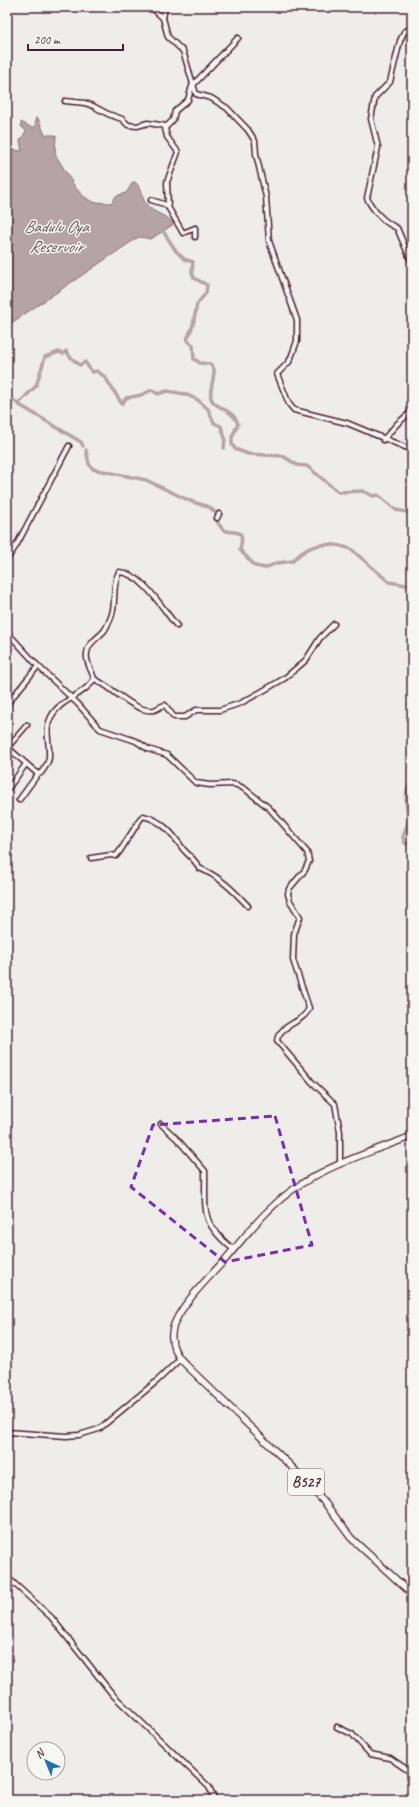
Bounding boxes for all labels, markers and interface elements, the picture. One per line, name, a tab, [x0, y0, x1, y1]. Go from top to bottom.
scale bar	[28, 26, 123, 52]
text: 200 m	[34, 32, 61, 48]
water label: Badulu Oya Reservoir	[24, 216, 90, 257]
road number: B527	[288, 1469, 324, 1495]
north arrow	[26, 1741, 66, 1781]
text: N	[32, 1745, 48, 1761]

